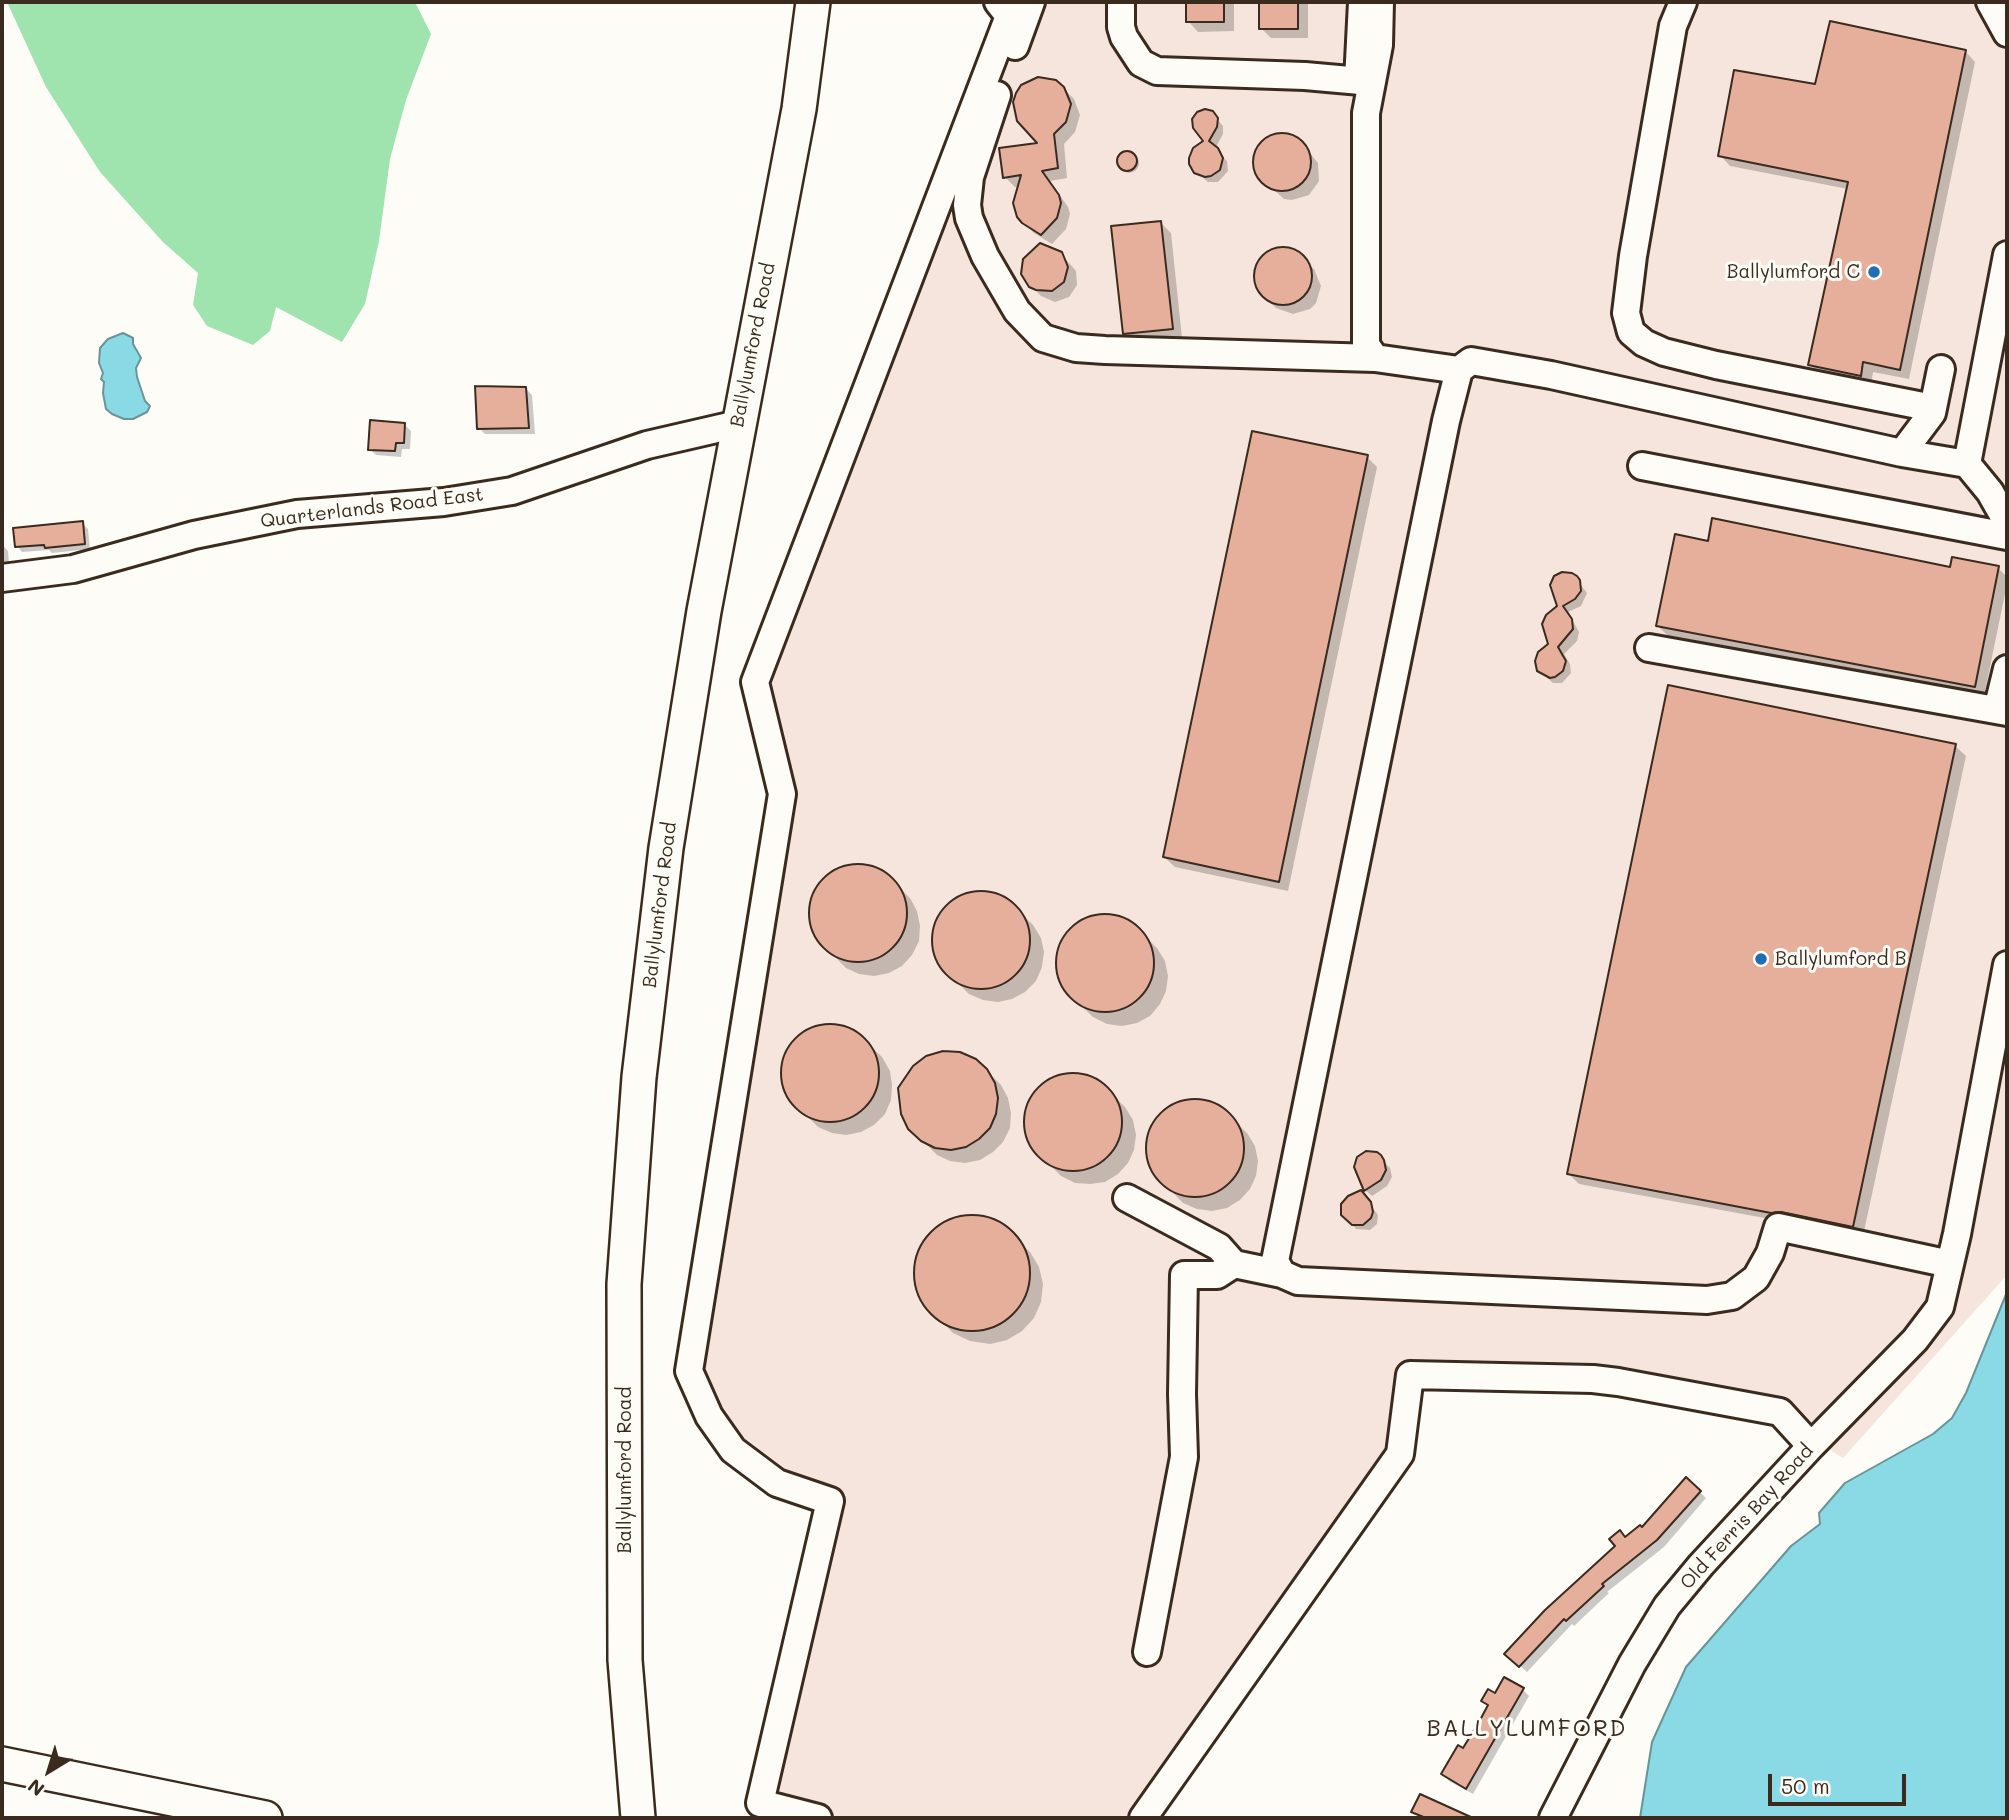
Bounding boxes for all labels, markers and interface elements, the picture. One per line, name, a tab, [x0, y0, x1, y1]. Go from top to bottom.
street label: Ballylumford Road	[726, 261, 780, 429]
place label: Ballylumford C	[1727, 261, 1860, 283]
marker: Ballylumford C	[1866, 264, 1882, 280]
street label: Quarterlands Road East	[259, 483, 485, 533]
street label: Ballylumford Road	[639, 821, 681, 989]
place label: Ballylumford B	[1775, 948, 1907, 970]
marker: Ballylumford B	[1753, 951, 1769, 967]
street label: Ballylumford Road	[614, 1386, 636, 1554]
street label: Old Ferris Bay Road	[1676, 1440, 1818, 1594]
district label: BALLYLUMFORD	[1428, 1715, 1626, 1743]
north arrow	[14, 1736, 84, 1806]
scale bar	[1771, 1760, 1909, 1804]
text: 50 m	[1781, 1772, 1830, 1799]
text: N	[22, 1774, 49, 1802]

